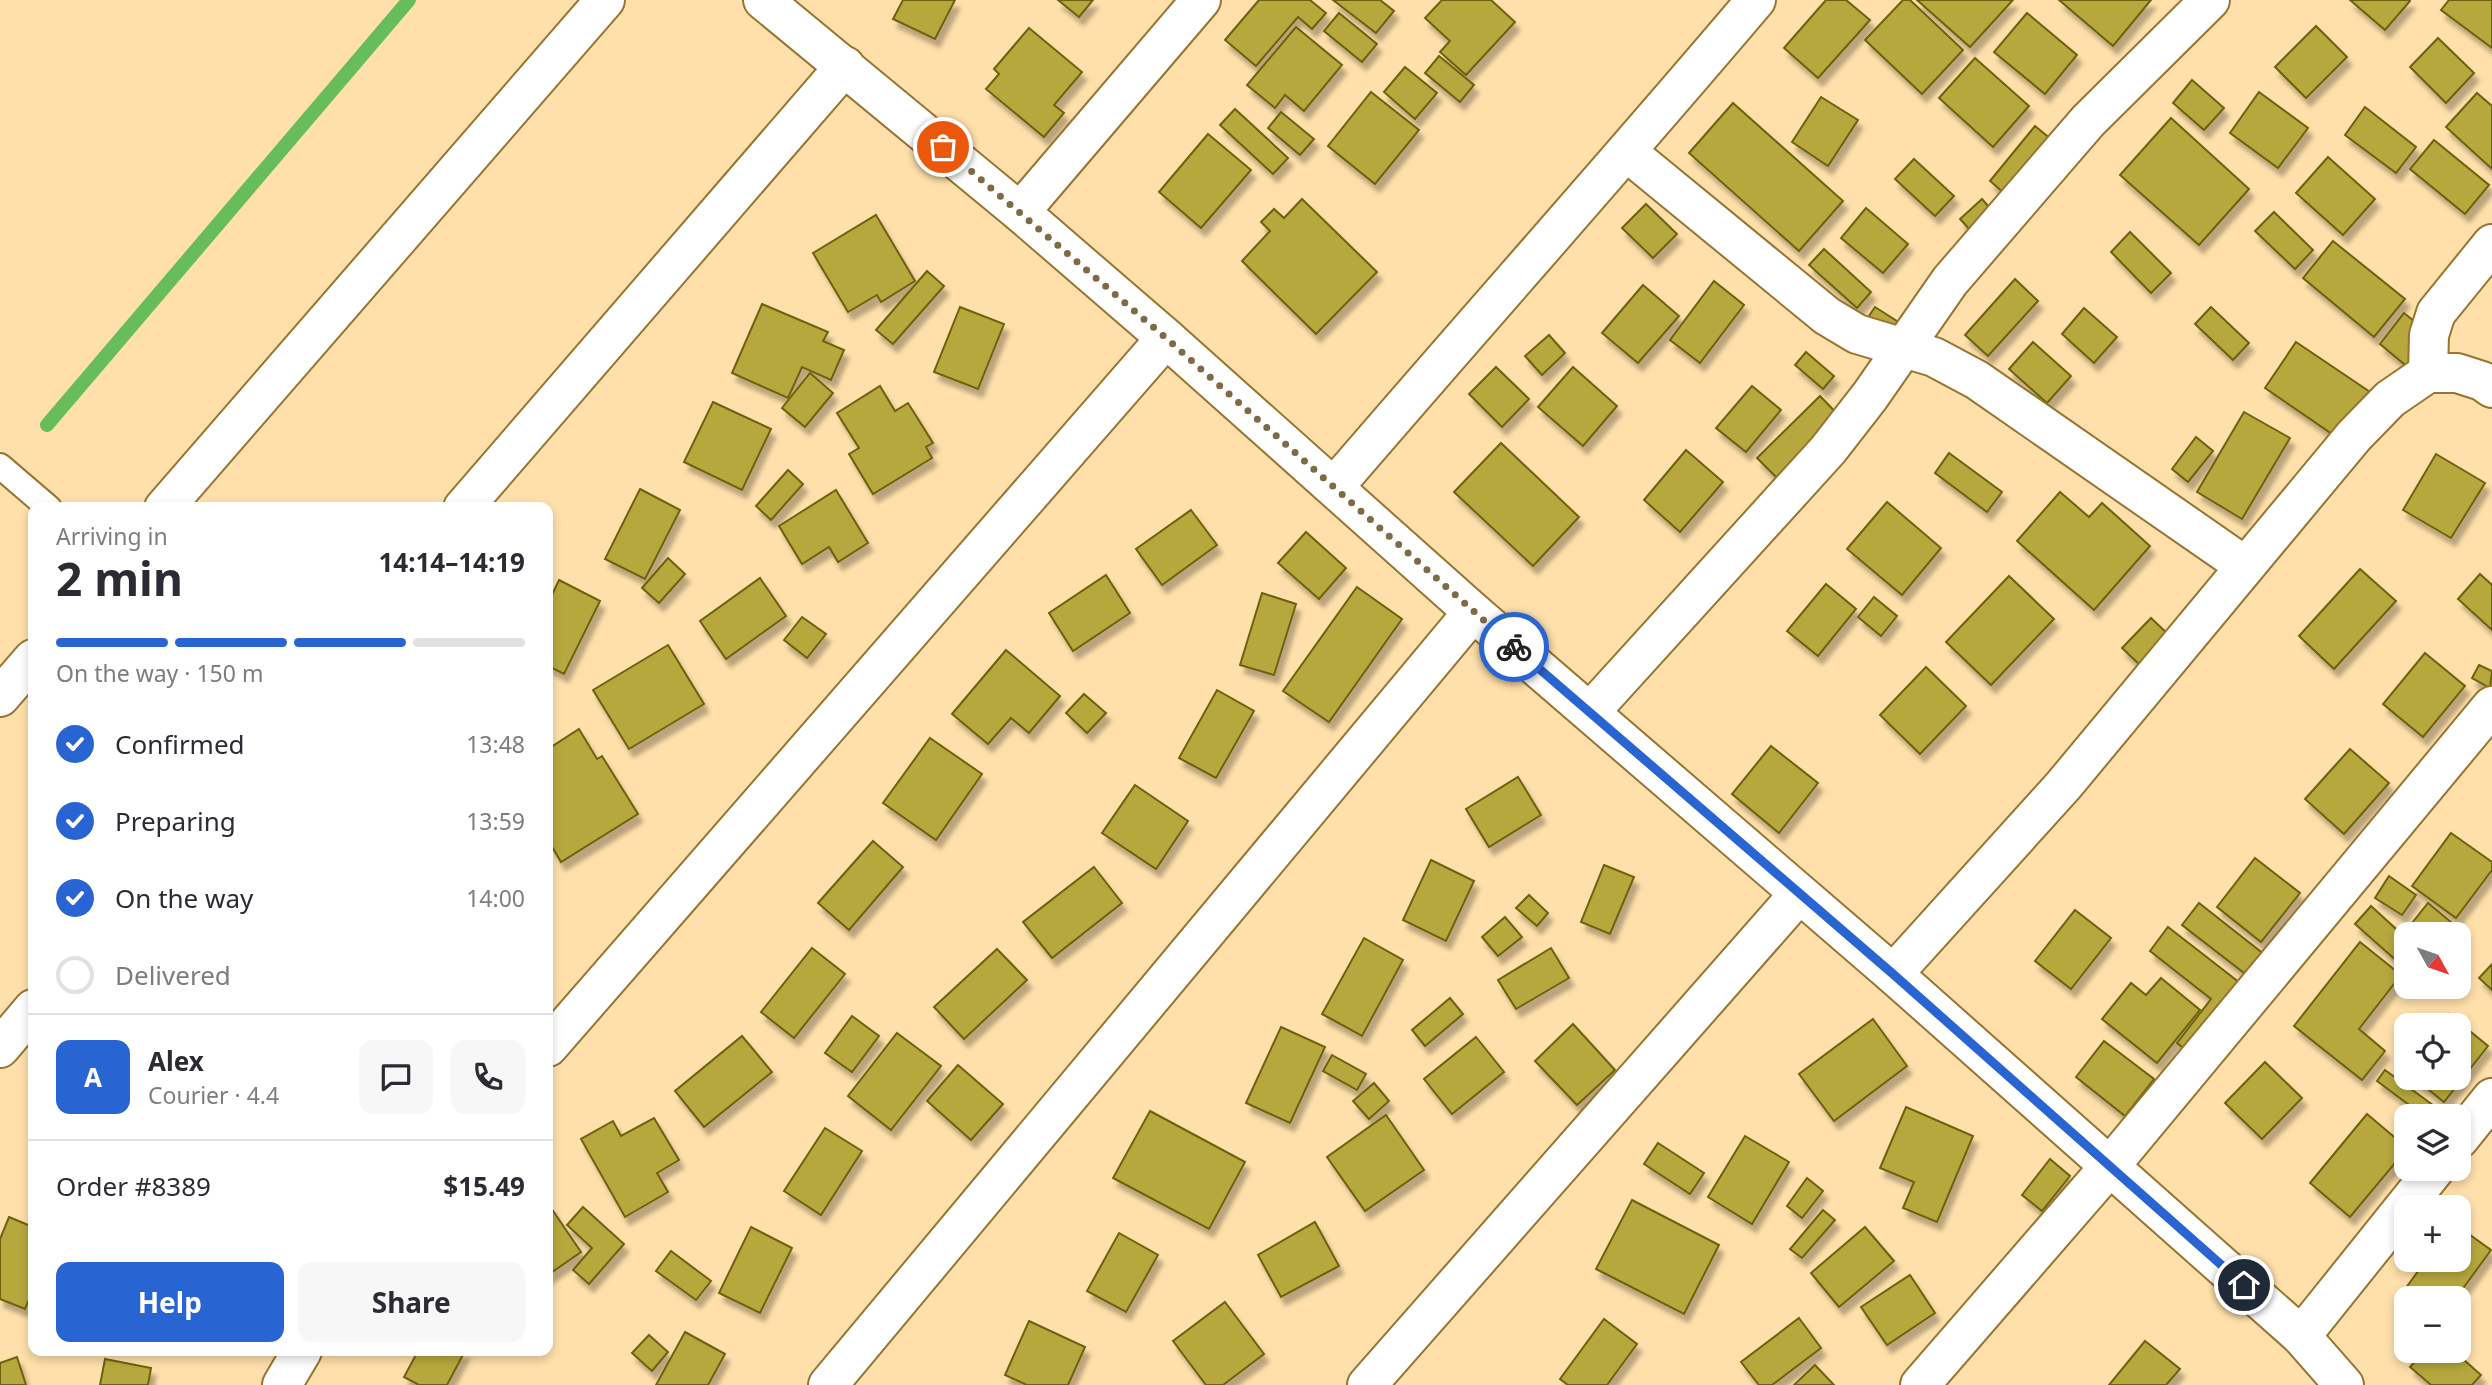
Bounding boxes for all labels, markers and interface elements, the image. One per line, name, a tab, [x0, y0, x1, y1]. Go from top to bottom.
pin	[913, 117, 973, 177]
icon: bag	[924, 128, 962, 166]
text: Arriving in	[56, 520, 168, 552]
text: 14:14–14:19	[378, 544, 525, 580]
text: 2 min	[56, 547, 183, 609]
courier	[1479, 612, 1549, 682]
icon: bike	[1495, 628, 1533, 666]
text: On the way · 150 m	[56, 657, 263, 689]
icon: check	[56, 725, 94, 763]
text: Confirmed	[115, 726, 245, 762]
text: 13:48	[466, 728, 525, 760]
icon: check	[56, 802, 94, 840]
text: Preparing	[115, 803, 236, 839]
text: 13:59	[466, 805, 525, 837]
icon: check	[56, 879, 94, 917]
text: On the way	[115, 880, 253, 916]
text: 14:00	[466, 882, 525, 914]
north arrow	[2394, 922, 2471, 999]
map controls	[2394, 922, 2471, 1363]
text: Delivered	[115, 957, 231, 993]
button: locate	[2394, 1013, 2471, 1090]
button: chat	[359, 1040, 433, 1114]
button: phone	[451, 1040, 525, 1114]
text: Alex	[148, 1043, 204, 1079]
text: A	[84, 1059, 102, 1095]
text: Courier · 4.4	[148, 1079, 279, 1111]
button: layers	[2394, 1104, 2471, 1181]
text: Order #8389	[56, 1168, 211, 1204]
text: $15.49	[443, 1168, 525, 1204]
button: +	[2394, 1195, 2471, 1272]
pin	[2214, 1255, 2274, 1315]
button: Help	[56, 1262, 284, 1342]
button: Share	[298, 1262, 525, 1342]
icon: home	[2225, 1266, 2263, 1304]
button: −	[2394, 1286, 2471, 1363]

